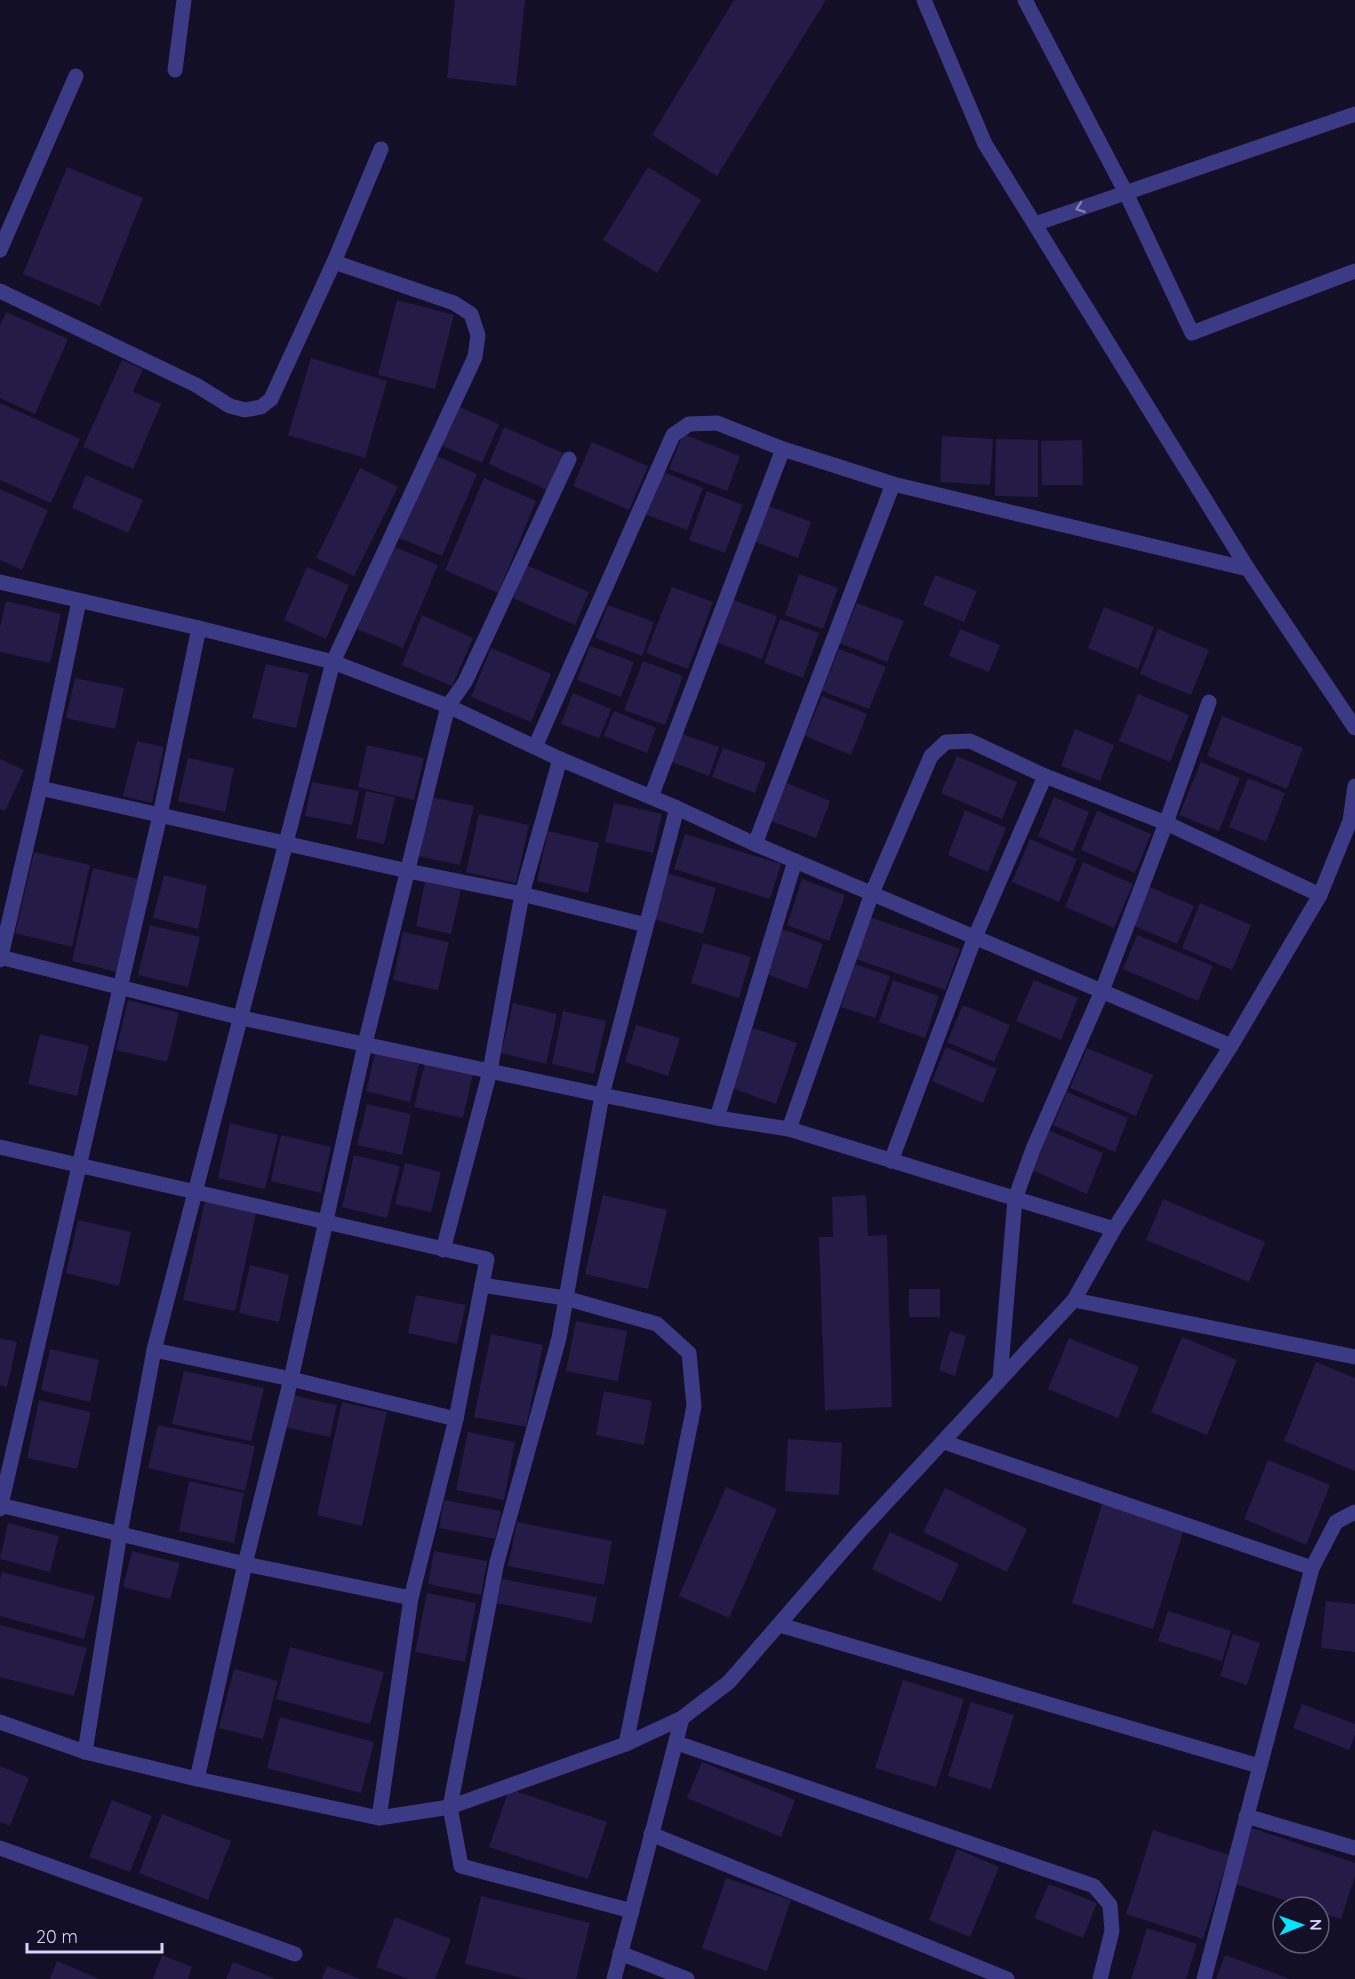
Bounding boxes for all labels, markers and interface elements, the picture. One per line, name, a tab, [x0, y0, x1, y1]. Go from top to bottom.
one-way arrow	[1076, 201, 1086, 214]
north arrow	[1271, 1895, 1331, 1955]
scale bar	[27, 1916, 162, 1954]
text: N	[1306, 1919, 1326, 1931]
text: 20 m	[36, 1925, 78, 1948]

